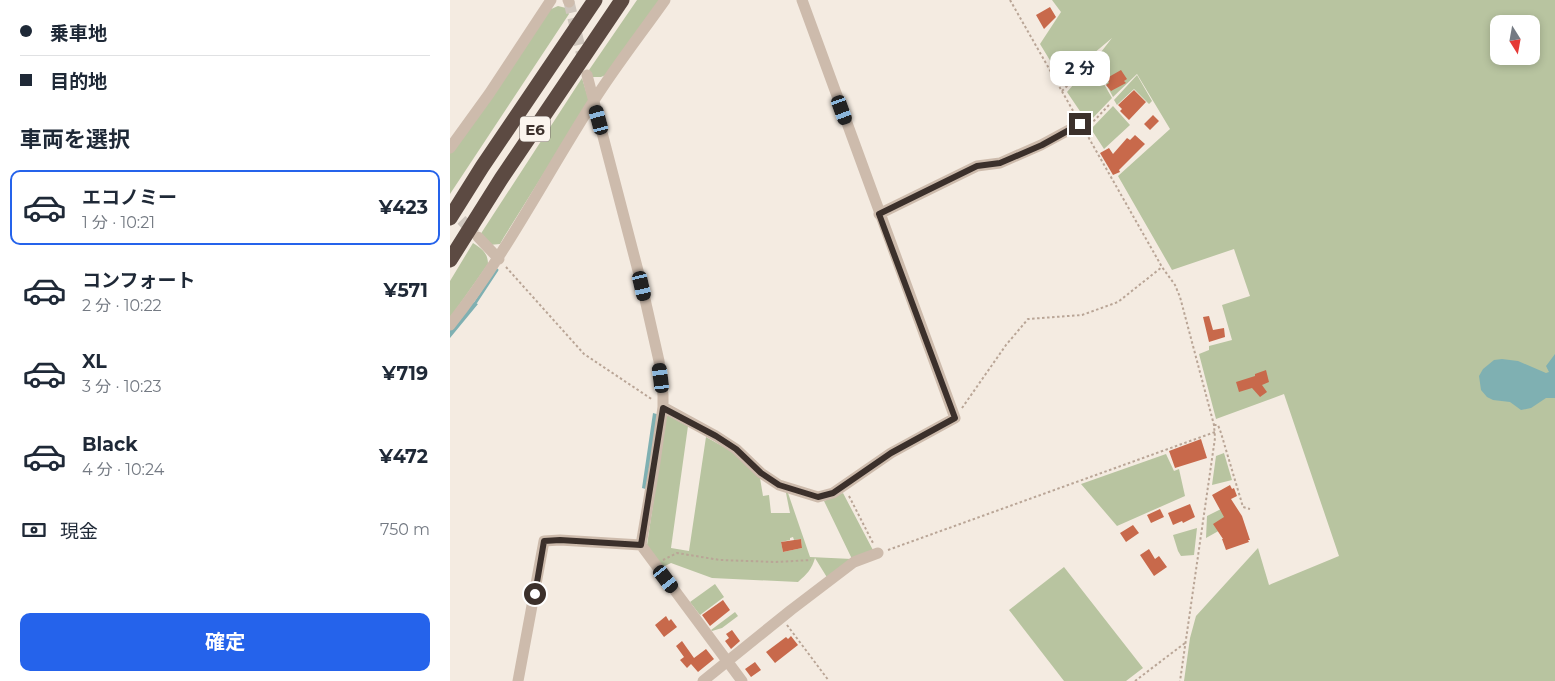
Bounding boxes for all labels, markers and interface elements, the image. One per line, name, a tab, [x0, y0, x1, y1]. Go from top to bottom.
north arrow	[1490, 15, 1540, 65]
map controls	[1490, 15, 1540, 65]
text: 乗車地	[50, 22, 107, 45]
callout: 2 分	[1050, 52, 1110, 86]
text: 2 分	[1065, 59, 1095, 78]
text: 目的地	[50, 70, 107, 93]
car	[829, 93, 854, 127]
car	[587, 104, 610, 136]
route end	[1069, 113, 1091, 135]
road number: E6	[520, 116, 550, 142]
text: 車両を選択	[20, 126, 130, 153]
icon: car	[22, 185, 67, 230]
text: エコノミー	[82, 186, 177, 209]
text: ¥423	[379, 196, 428, 219]
text: 1 分 · 10:21	[82, 213, 155, 232]
icon: car	[22, 268, 67, 313]
text: コンフォート	[82, 269, 195, 292]
car	[631, 270, 652, 302]
text: ¥571	[384, 279, 428, 302]
text: 2 分 · 10:22	[82, 296, 162, 315]
text: XL	[82, 350, 107, 373]
icon: car	[22, 351, 67, 396]
text: ¥719	[382, 362, 428, 385]
car	[651, 362, 670, 394]
text: 3 分 · 10:23	[82, 377, 162, 396]
text: Black	[82, 433, 138, 456]
icon: car	[22, 434, 67, 479]
text: ¥472	[379, 445, 428, 468]
text: 4 分 · 10:24	[82, 460, 164, 479]
icon: cash	[20, 516, 48, 544]
text: 現金	[60, 520, 98, 543]
text: 750 m	[380, 520, 430, 539]
car	[650, 563, 681, 595]
route start	[524, 583, 546, 605]
button: 確定	[20, 613, 430, 671]

